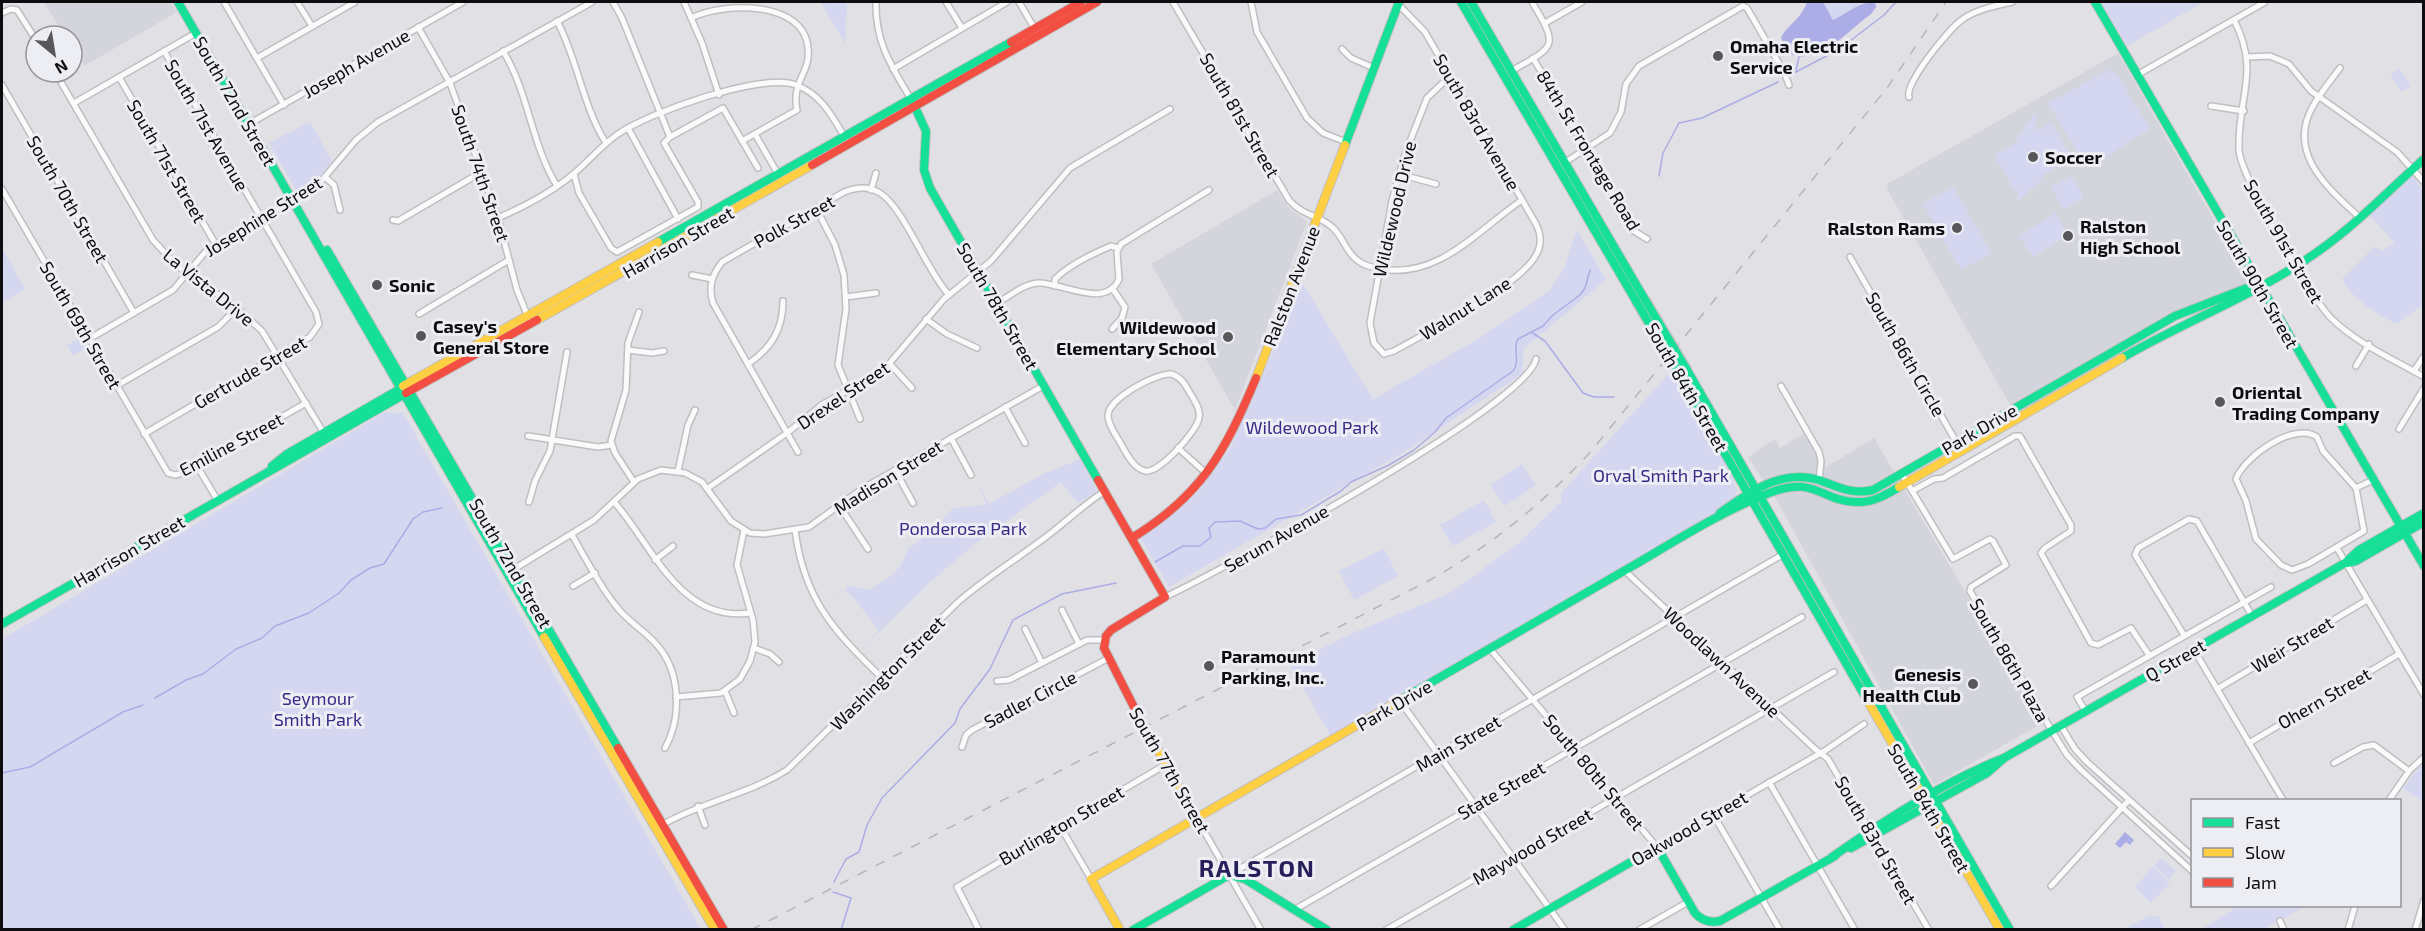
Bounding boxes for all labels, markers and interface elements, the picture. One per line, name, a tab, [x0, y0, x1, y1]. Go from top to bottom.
street label: Joseph Avenue	[299, 23, 413, 103]
north arrow	[24, 24, 84, 84]
street label: South 72nd Street	[189, 32, 281, 170]
place label: Omaha Electric Service	[1730, 35, 1858, 78]
street label: South 81st Street	[1195, 49, 1285, 181]
marker: Omaha Electric Service	[1711, 49, 1725, 63]
street label: South 83rd Avenue	[1429, 50, 1525, 194]
street label: South 71st Avenue	[160, 55, 254, 195]
text: N	[52, 56, 72, 79]
street label: 84th St Frontage Road	[1532, 66, 1646, 234]
street label: South 71st Street	[123, 96, 211, 227]
street label: South 74th Street	[447, 102, 515, 245]
street label: South 70th Street	[23, 131, 113, 267]
street label: Wildewood Drive	[1368, 139, 1420, 279]
place label: Soccer	[2045, 146, 2102, 168]
marker: Soccer	[2026, 150, 2040, 164]
street label: Josephine Street	[200, 171, 326, 261]
street label: South 91st Street	[2240, 175, 2328, 307]
street label: Polk Street	[750, 190, 838, 252]
street label: Harrison Street	[619, 201, 738, 283]
place label: Ralston High School	[2080, 215, 2180, 258]
street label: South 90th Street	[2212, 216, 2304, 352]
place label: Ralston Rams	[1828, 217, 1945, 239]
marker: Ralston Rams	[1950, 221, 1964, 235]
street label: Ralston Avenue	[1258, 223, 1324, 349]
marker: Ralston High School	[2061, 229, 2075, 243]
street label: South 78th Street	[953, 238, 1043, 374]
street label: La Vista Drive	[159, 244, 259, 330]
street label: South 69th Street	[36, 257, 127, 393]
street label: Walnut Lane	[1416, 271, 1514, 345]
place label: Sonic	[389, 274, 435, 296]
marker: Sonic	[370, 278, 384, 292]
street label: South 86th Circle	[1861, 288, 1951, 420]
place label: Casey's General Store	[433, 315, 549, 358]
place label: Wildewood Elementary School	[1056, 316, 1216, 359]
street label: South 84th Street	[1641, 319, 1733, 456]
marker: Casey's General Store	[414, 329, 428, 343]
marker: Wildewood Elementary School	[1221, 330, 1235, 344]
street label: Gertrude Street	[190, 331, 310, 413]
street label: Drexel Street	[793, 356, 893, 434]
place label: Oriental Trading Company	[2232, 381, 2380, 424]
marker: Oriental Trading Company	[2213, 395, 2227, 409]
street label: Park Drive	[1937, 399, 2021, 459]
street label: Emiline Street	[175, 407, 287, 481]
park label: Wildewood Park	[1245, 416, 1379, 438]
street label: Madison Street	[829, 435, 947, 519]
park label: Orval Smith Park	[1593, 464, 1729, 486]
street label: South 72nd Street	[465, 494, 557, 632]
street label: Serum Avenue	[1220, 499, 1332, 577]
street label: Harrison Street	[70, 510, 189, 592]
park label: Ponderosa Park	[899, 517, 1027, 539]
street label: South 86th Plaza	[1966, 594, 2054, 726]
street label: Woodlawn Avenue	[1659, 602, 1785, 722]
street label: Washington Street	[825, 611, 949, 735]
street label: Weir Street	[2247, 611, 2337, 677]
street label: Q Street	[2141, 634, 2209, 686]
place label: Paramount Parking, Inc.	[1221, 645, 1324, 688]
marker: Paramount Parking, Inc.	[1202, 659, 1216, 673]
street label: Ohern Street	[2274, 662, 2375, 733]
place label: Genesis Health Club	[1863, 663, 1961, 706]
street label: Sadler Circle	[980, 665, 1080, 733]
street label: Park Drive	[1352, 675, 1436, 735]
marker: Genesis Health Club	[1966, 677, 1980, 691]
park label: Seymour Smith Park	[274, 687, 362, 730]
street label: South 77th Street	[1125, 703, 1215, 837]
street label: South 80th Street	[1539, 709, 1649, 835]
street label: Main Street	[1412, 710, 1505, 776]
street label: South 84th Street	[1883, 740, 1975, 877]
street label: State Street	[1453, 756, 1549, 824]
street label: South 83rd Street	[1830, 772, 1922, 908]
street label: Burlington Street	[995, 780, 1127, 870]
street label: Oakwood Street	[1627, 786, 1751, 870]
legend	[2191, 799, 2401, 907]
street label: Maywood Street	[1468, 803, 1596, 889]
text: Fast	[2245, 811, 2280, 833]
text: Slow	[2245, 841, 2286, 863]
district label: RALSTON	[1199, 853, 1315, 882]
text: Jam	[2245, 871, 2277, 893]

